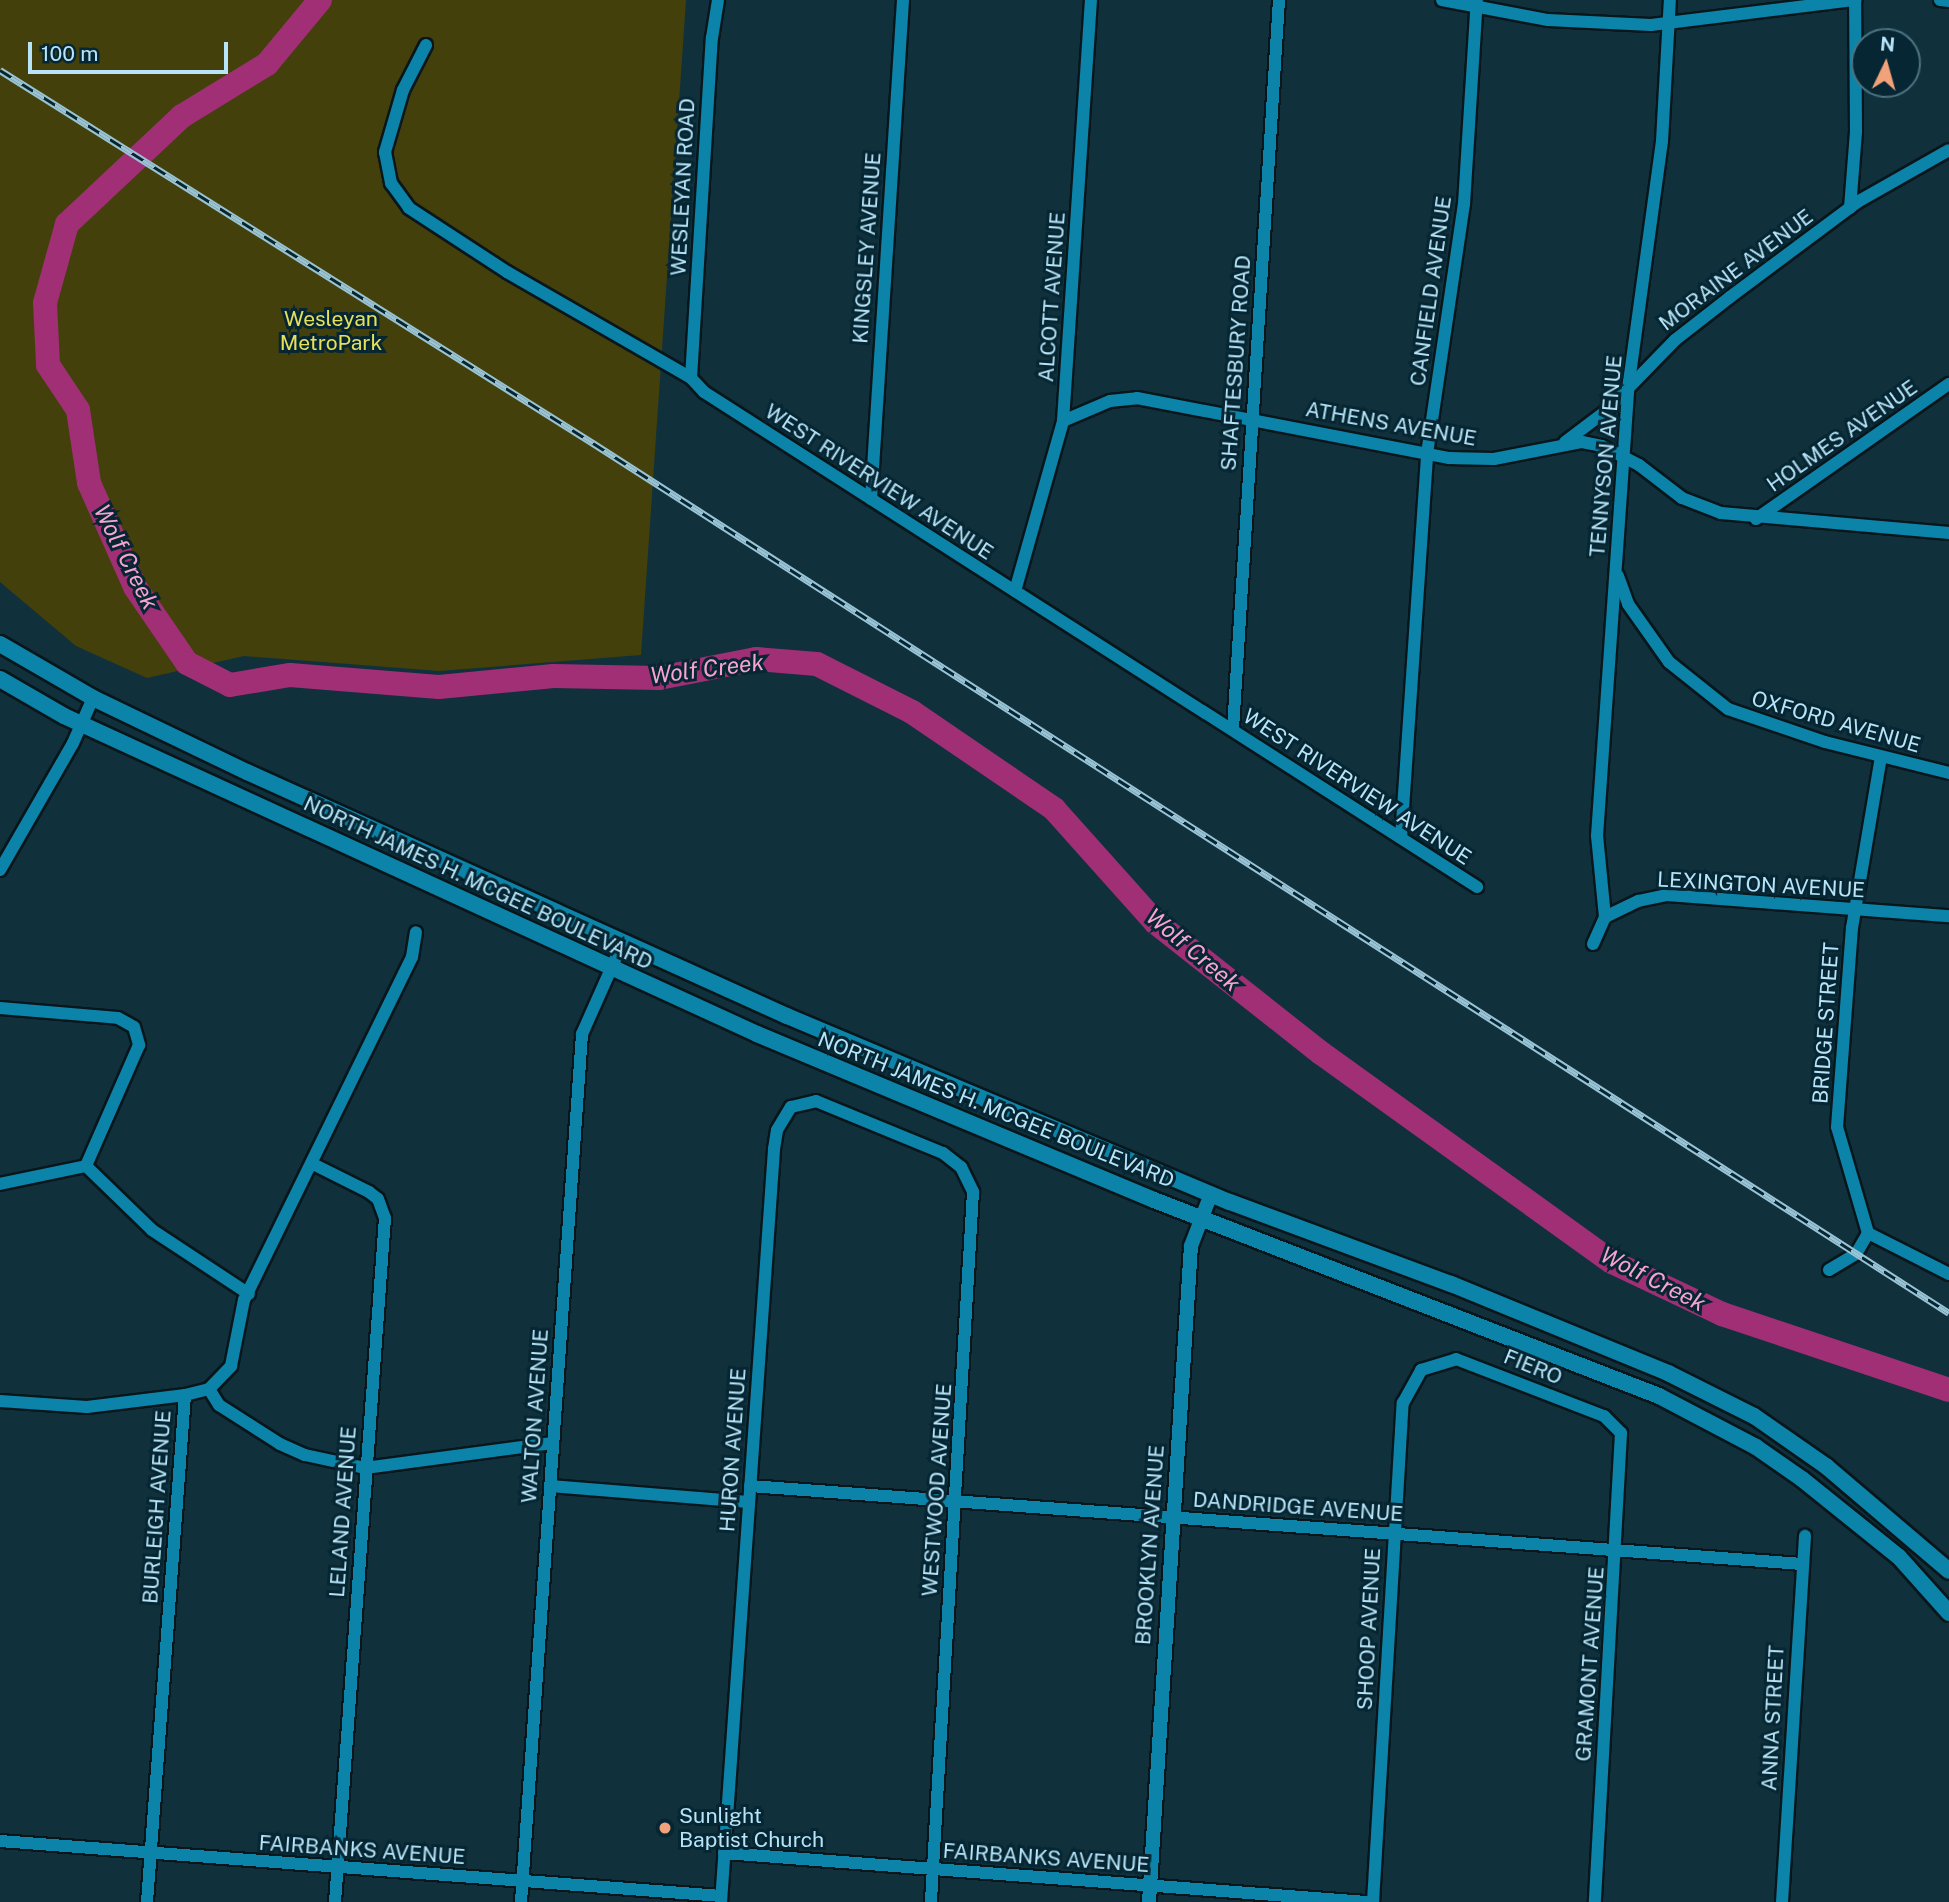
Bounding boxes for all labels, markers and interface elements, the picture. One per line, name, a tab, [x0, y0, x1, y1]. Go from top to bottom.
scale bar	[32, 28, 231, 72]
north arrow	[1851, 28, 1921, 98]
text: N	[1879, 32, 1896, 56]
text: 100 m	[41, 41, 98, 66]
street label: WESLEYAN ROAD	[666, 98, 700, 276]
street label: KINGSLEY AVENUE	[848, 151, 886, 345]
street label: CANFIELD AVENUE	[1405, 194, 1457, 388]
street label: MORAINE AVENUE	[1654, 204, 1818, 336]
street label: ALCOTT AVENUE	[1033, 211, 1071, 383]
street label: SHAFTESBURY ROAD	[1216, 254, 1256, 472]
park label: Wesleyan MetroPark	[280, 306, 382, 356]
street label: TENNYSON AVENUE	[1585, 354, 1627, 558]
street label: HOLMES AVENUE	[1762, 375, 1922, 497]
street label: ATHENS AVENUE	[1304, 397, 1478, 451]
street label: WEST RIVERVIEW AVENUE	[760, 399, 998, 565]
water label: Wolf Creek	[88, 500, 164, 614]
water label: Wolf Creek	[649, 648, 765, 690]
street label: OXFORD AVENUE	[1749, 686, 1923, 758]
street label: WEST RIVERVIEW AVENUE	[1238, 704, 1476, 870]
street label: NORTH JAMES H. MCGEE BOULEVARD	[299, 791, 657, 975]
street label: LEXINGTON AVENUE	[1656, 867, 1866, 903]
water label: Wolf Creek	[1140, 903, 1246, 997]
street label: BRIDGE STREET	[1808, 941, 1844, 1105]
street label: NORTH JAMES H. MCGEE BOULEVARD	[814, 1027, 1178, 1193]
water label: Wolf Creek	[1596, 1241, 1710, 1317]
street label: WALTON AVENUE	[516, 1328, 554, 1504]
street label: FIERO	[1500, 1344, 1566, 1390]
street label: HURON AVENUE	[715, 1367, 751, 1533]
street label: WESTWOOD AVENUE	[917, 1383, 957, 1597]
street label: BURLEIGH AVENUE	[138, 1409, 176, 1605]
street label: LELAND AVENUE	[324, 1426, 362, 1598]
street label: BROOKLYN AVENUE	[1130, 1444, 1170, 1646]
street label: DANDRIDGE AVENUE	[1192, 1487, 1404, 1527]
street label: SHOOP AVENUE	[1352, 1547, 1386, 1711]
street label: GRAMONT AVENUE	[1571, 1566, 1609, 1762]
street label: ANNA STREET	[1757, 1644, 1789, 1792]
place label: Sunlight Baptist Church	[679, 1803, 824, 1853]
marker: Sunlight Baptist Church	[657, 1820, 673, 1836]
street label: FAIRBANKS AVENUE	[258, 1830, 466, 1870]
street label: FAIRBANKS AVENUE	[942, 1838, 1150, 1878]

